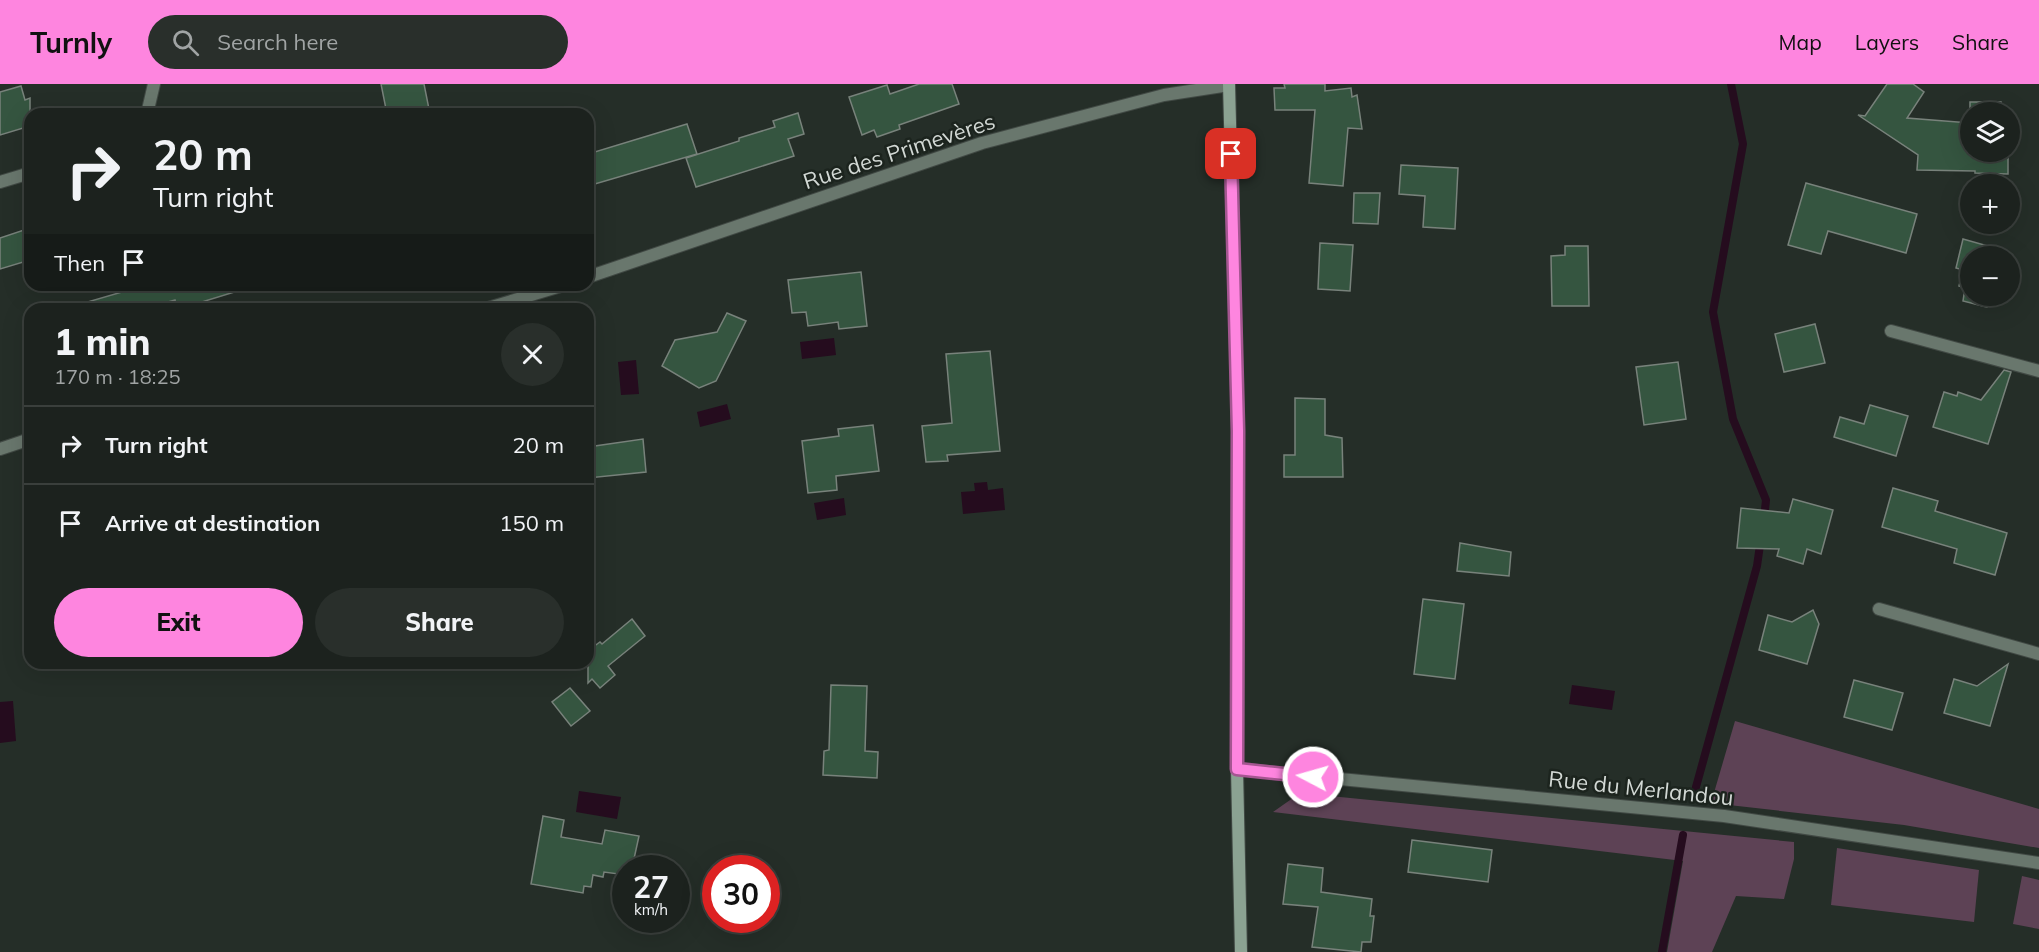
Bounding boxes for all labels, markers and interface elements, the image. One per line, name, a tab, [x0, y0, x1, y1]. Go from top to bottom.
search box	[148, 15, 568, 69]
text: Turnly	[30, 25, 112, 60]
icon: search	[169, 26, 202, 59]
text: Search here	[217, 28, 338, 56]
text: Map	[1779, 29, 1822, 55]
text: Layers	[1855, 29, 1919, 55]
text: Share	[1952, 29, 2009, 55]
map controls	[1960, 102, 2020, 306]
button: layers	[1960, 102, 2020, 162]
street label: Rue des Primevères	[800, 107, 998, 195]
text: 20 m	[153, 128, 253, 181]
pin	[1205, 128, 1256, 179]
icon: right	[54, 132, 132, 210]
icon: arrive	[1214, 137, 1247, 170]
button: +	[1960, 174, 2020, 234]
text: Turn right	[153, 180, 273, 214]
icon: arrive	[117, 246, 150, 279]
button: −	[1960, 246, 2020, 306]
text: Then	[54, 249, 105, 277]
text: 1 min	[54, 319, 150, 364]
button: close	[501, 323, 564, 386]
text: 170 m · 18:25	[54, 364, 180, 389]
icon: right	[54, 429, 87, 462]
text: Turn right	[105, 431, 208, 459]
text: 20 m	[513, 431, 564, 459]
icon: arrive	[54, 507, 87, 540]
text: Arrive at destination	[105, 509, 320, 537]
text: 150 m	[499, 509, 564, 537]
button: Exit	[54, 588, 303, 657]
button: Share	[315, 588, 564, 657]
position arrow	[1281, 745, 1345, 809]
street label: Rue du Merlandou	[1547, 764, 1735, 812]
speed limit sign: 30	[702, 855, 780, 933]
text: 27	[633, 868, 669, 906]
text: km/h	[634, 900, 668, 919]

